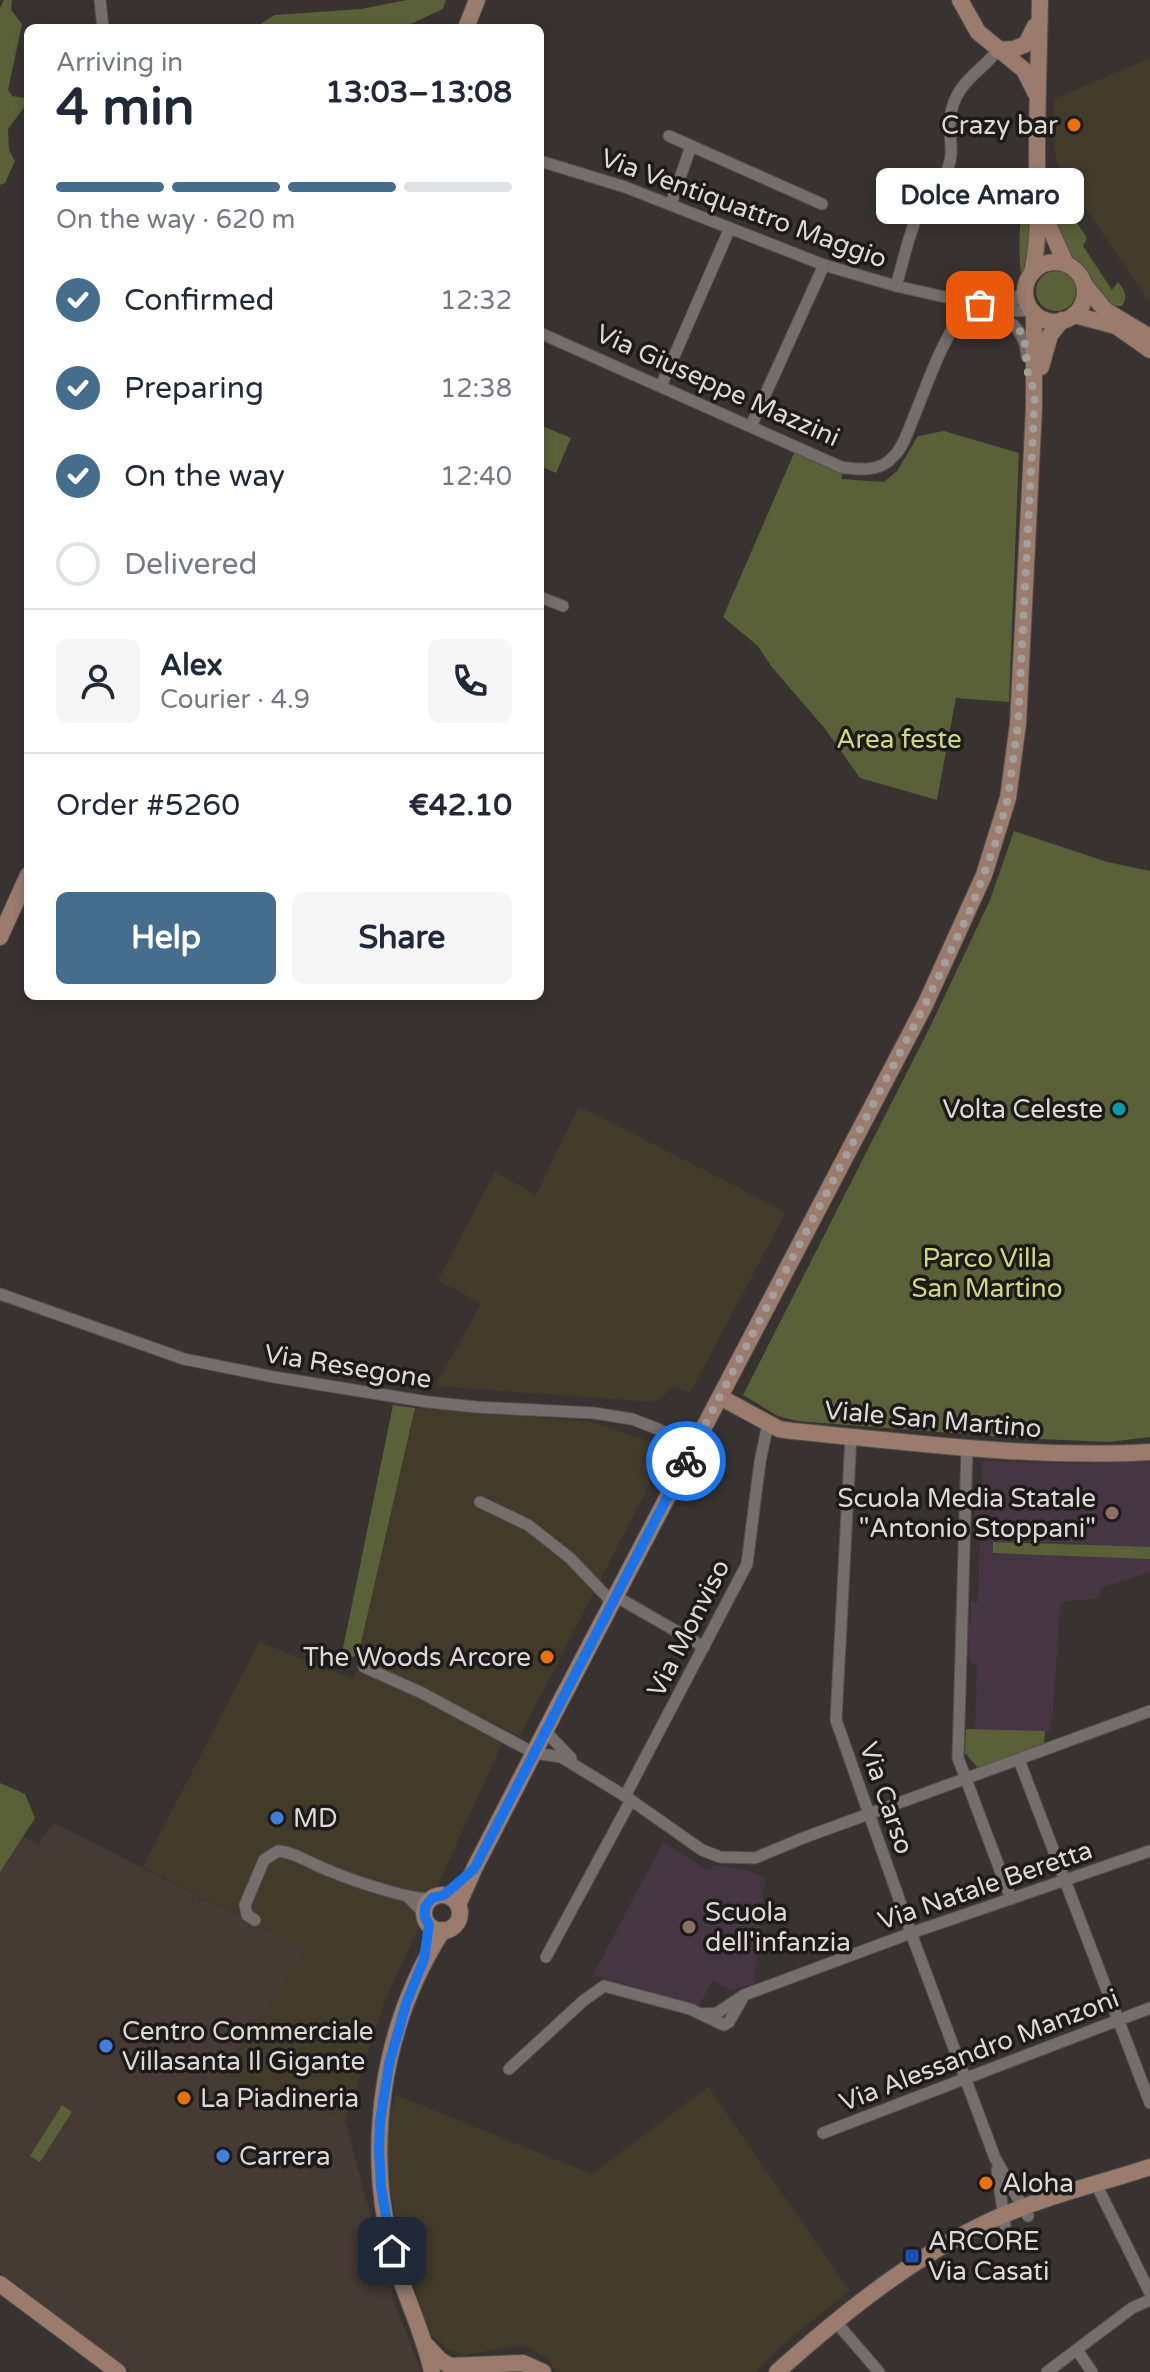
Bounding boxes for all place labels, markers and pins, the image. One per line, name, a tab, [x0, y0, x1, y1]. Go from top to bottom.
place label: Crazy bar	[941, 110, 1058, 141]
marker: Crazy bar	[1065, 116, 1083, 134]
callout: Dolce Amaro	[876, 169, 1084, 225]
pin	[946, 271, 1014, 339]
place label: Volta Celeste	[942, 1094, 1103, 1125]
marker: Volta Celeste	[1110, 1100, 1128, 1118]
place label: Scuola Media Statale "Antonio Stoppani"	[838, 1483, 1096, 1544]
marker: Scuola Media Statale "Antonio Stoppani"	[1103, 1504, 1121, 1522]
place label: The Woods Arcore	[303, 1642, 531, 1673]
marker: The Woods Arcore	[538, 1648, 556, 1666]
place label: MD	[293, 1803, 338, 1834]
marker: MD	[268, 1809, 286, 1827]
place label: Scuola dell'infanzia	[705, 1897, 851, 1958]
marker: Scuola dell'infanzia	[680, 1918, 698, 1936]
place label: Centro Commerciale Villasanta Il Gigante	[122, 2016, 374, 2077]
marker: Centro Commerciale Villasanta Il Gigante	[97, 2037, 115, 2055]
place label: La Piadineria	[200, 2083, 359, 2114]
marker: La Piadineria	[175, 2089, 193, 2107]
place label: Carrera	[239, 2141, 331, 2172]
marker: Carrera	[214, 2147, 232, 2165]
place label: Aloha	[1002, 2168, 1074, 2199]
marker: Aloha	[977, 2174, 995, 2192]
pin	[358, 2217, 426, 2285]
place label: ARCORE Via Casati	[928, 2226, 1050, 2287]
marker: ARCORE Via Casati	[903, 2247, 921, 2265]

